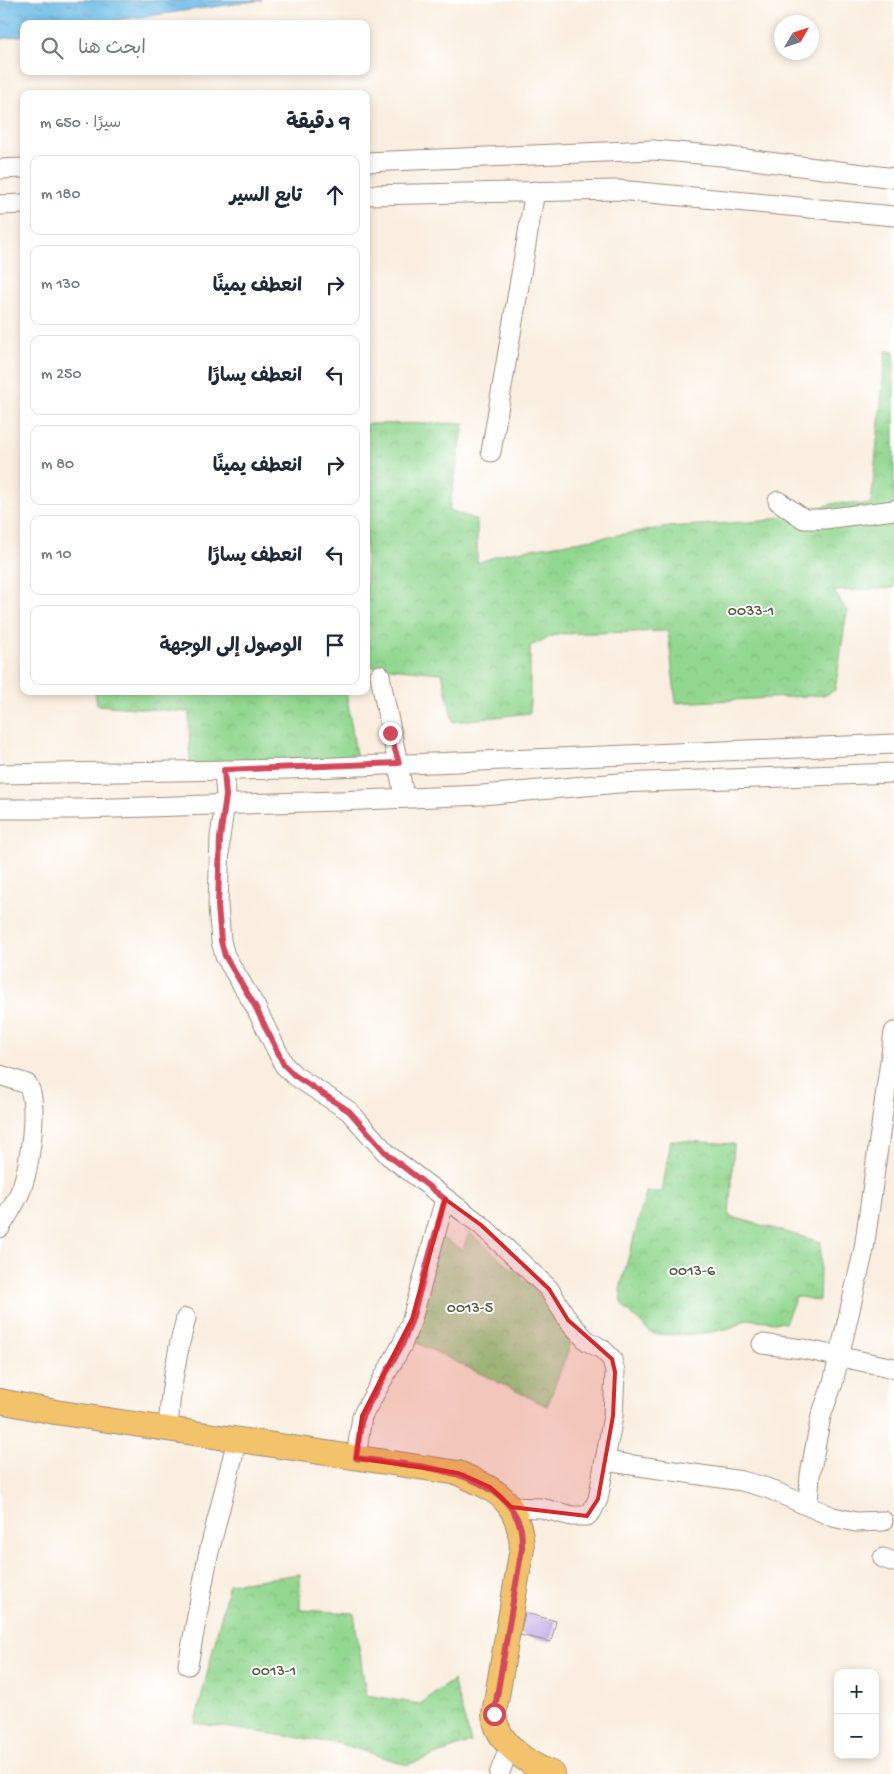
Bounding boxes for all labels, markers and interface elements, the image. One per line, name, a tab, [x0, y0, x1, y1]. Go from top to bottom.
north arrow	[774, 15, 819, 60]
search box	[20, 20, 370, 75]
icon: search	[38, 34, 66, 62]
text: ابحث هنا	[78, 38, 146, 61]
text: 9 دقيقة	[286, 112, 350, 137]
text: سيرًا · 650 m	[40, 115, 121, 134]
icon: ahead	[321, 181, 349, 209]
text: 180 m	[41, 186, 80, 205]
text: تابع السير	[230, 186, 302, 209]
icon: right	[321, 271, 349, 299]
text: 130 m	[41, 276, 80, 295]
text: انعطف يمينًا	[213, 276, 302, 299]
icon: left	[321, 361, 349, 389]
text: 250 m	[41, 366, 82, 385]
text: انعطف يسارًا	[208, 366, 302, 389]
icon: right	[321, 451, 349, 479]
text: 80 m	[41, 456, 74, 475]
text: انعطف يمينًا	[213, 456, 302, 479]
icon: left	[321, 541, 349, 569]
text: 10 m	[41, 546, 72, 565]
text: انعطف يسارًا	[208, 546, 302, 569]
park label: 0033-1	[728, 603, 774, 622]
icon: arrive	[321, 631, 349, 659]
text: الوصول إلى الوجهة	[159, 636, 302, 659]
route end	[379, 722, 402, 745]
park label: 0013-6	[669, 1263, 716, 1282]
park label: 0013-5	[447, 1300, 493, 1319]
park label: 0013-1	[252, 1663, 296, 1682]
map controls	[834, 1669, 879, 1759]
button: +	[834, 1669, 879, 1714]
route start	[483, 1703, 506, 1726]
button: −	[834, 1714, 879, 1759]

